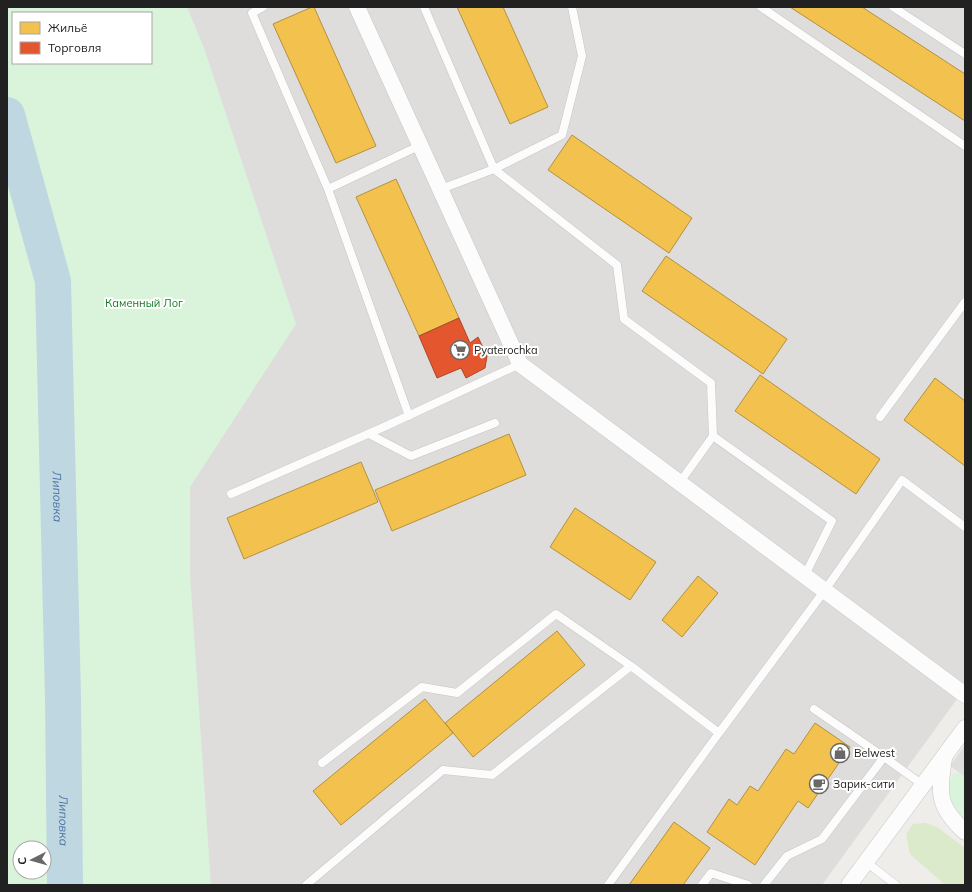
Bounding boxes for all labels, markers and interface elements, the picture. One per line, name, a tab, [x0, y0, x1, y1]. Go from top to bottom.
legend	[12, 12, 152, 64]
text: Жильё	[48, 20, 88, 35]
text: Торговля	[48, 40, 101, 55]
park label: Каменный Лог	[105, 296, 183, 310]
supermarket icon: Pyaterochka	[449, 339, 471, 361]
place label: Pyaterochka	[474, 343, 538, 357]
water label: Липовка	[50, 470, 66, 522]
shop icon: Belwest	[829, 742, 851, 764]
place label: Belwest	[854, 746, 895, 760]
cafe icon: Зарик-сити	[808, 773, 830, 795]
place label: Зарик-сити	[833, 777, 895, 791]
water label: Липовка	[57, 794, 72, 846]
north arrow	[12, 840, 52, 880]
text: С	[15, 856, 29, 866]

